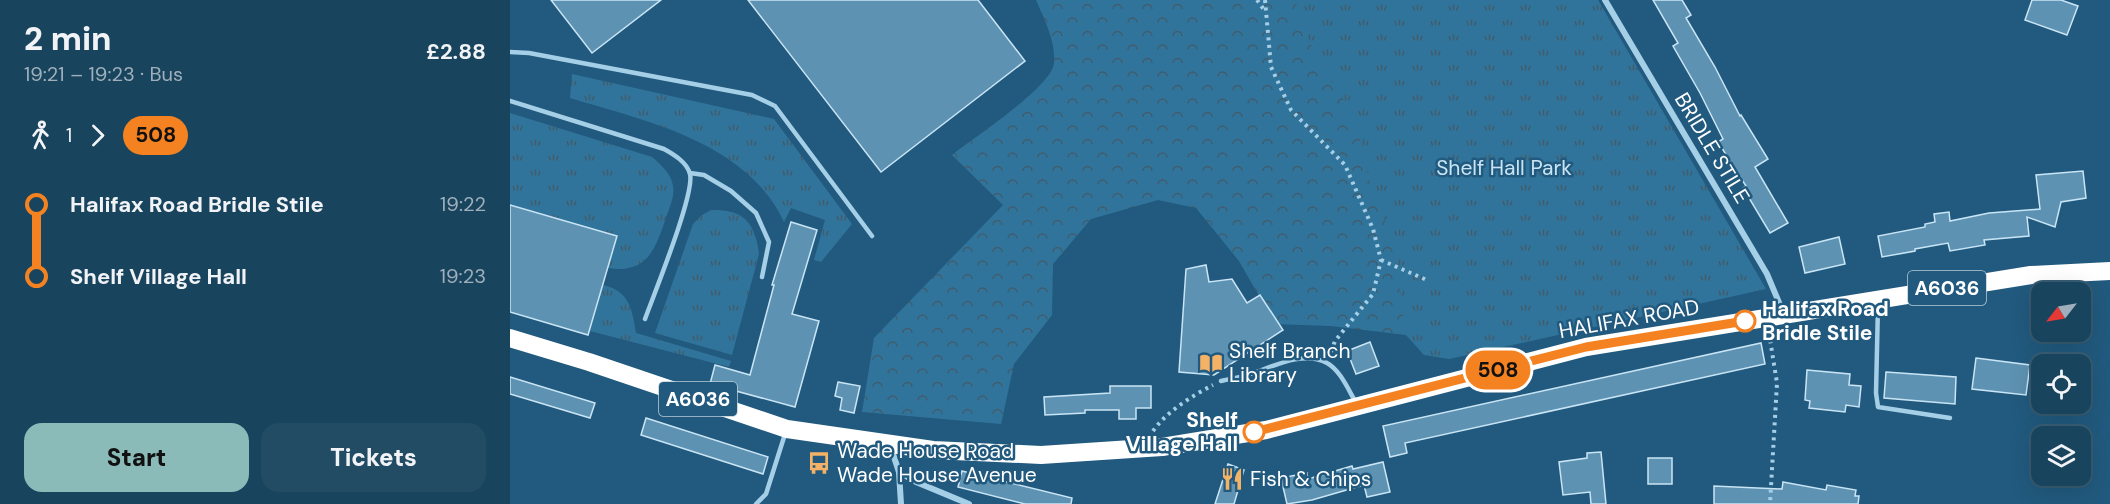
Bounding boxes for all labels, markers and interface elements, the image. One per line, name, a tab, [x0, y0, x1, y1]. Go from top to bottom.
text: 2 min	[24, 17, 112, 60]
text: £2.88	[426, 37, 486, 66]
text: 19:21 – 19:23 · Bus	[24, 61, 183, 87]
street label: BRIDLE STILE	[1668, 87, 1756, 209]
icon: walk	[24, 119, 57, 152]
icon: forward	[81, 119, 114, 152]
text: 508	[135, 121, 176, 149]
text: 1	[66, 122, 72, 148]
park label: Shelf Hall Park	[1436, 154, 1572, 182]
text: Halifax Road Bridle Stile	[70, 190, 324, 219]
text: 19:22	[440, 191, 486, 217]
text: Shelf Village Hall	[70, 262, 247, 291]
text: 19:23	[440, 263, 486, 289]
road number: A6036	[1908, 271, 1986, 305]
north arrow	[2031, 282, 2091, 342]
map controls	[2031, 282, 2091, 486]
street label: HALIFAX ROAD	[1557, 293, 1701, 345]
place label: Halifax Road Bridle Stile	[1762, 295, 1889, 347]
marker: Halifax Road Bridle Stile	[1734, 310, 1756, 332]
place label: Shelf Branch Library	[1229, 337, 1351, 389]
library icon: Shelf Branch Library	[1198, 350, 1224, 376]
line badge: 508	[1464, 350, 1532, 389]
button: locate	[2031, 354, 2091, 414]
text: 508	[1477, 356, 1519, 384]
road number: A6036	[659, 382, 737, 416]
place label: Shelf Village Hall	[1126, 406, 1238, 458]
marker: Shelf Village Hall	[1243, 421, 1265, 443]
button: Start	[24, 423, 249, 492]
button: Tickets	[261, 423, 486, 492]
button: layers	[2031, 426, 2091, 486]
place label: Wade House Road Wade House Avenue	[837, 437, 1037, 489]
bus stop icon: Wade House Road Wade House Avenue	[806, 450, 832, 476]
place label: Fish & Chips	[1250, 465, 1371, 493]
restaurant icon: Fish & Chips	[1219, 466, 1245, 492]

